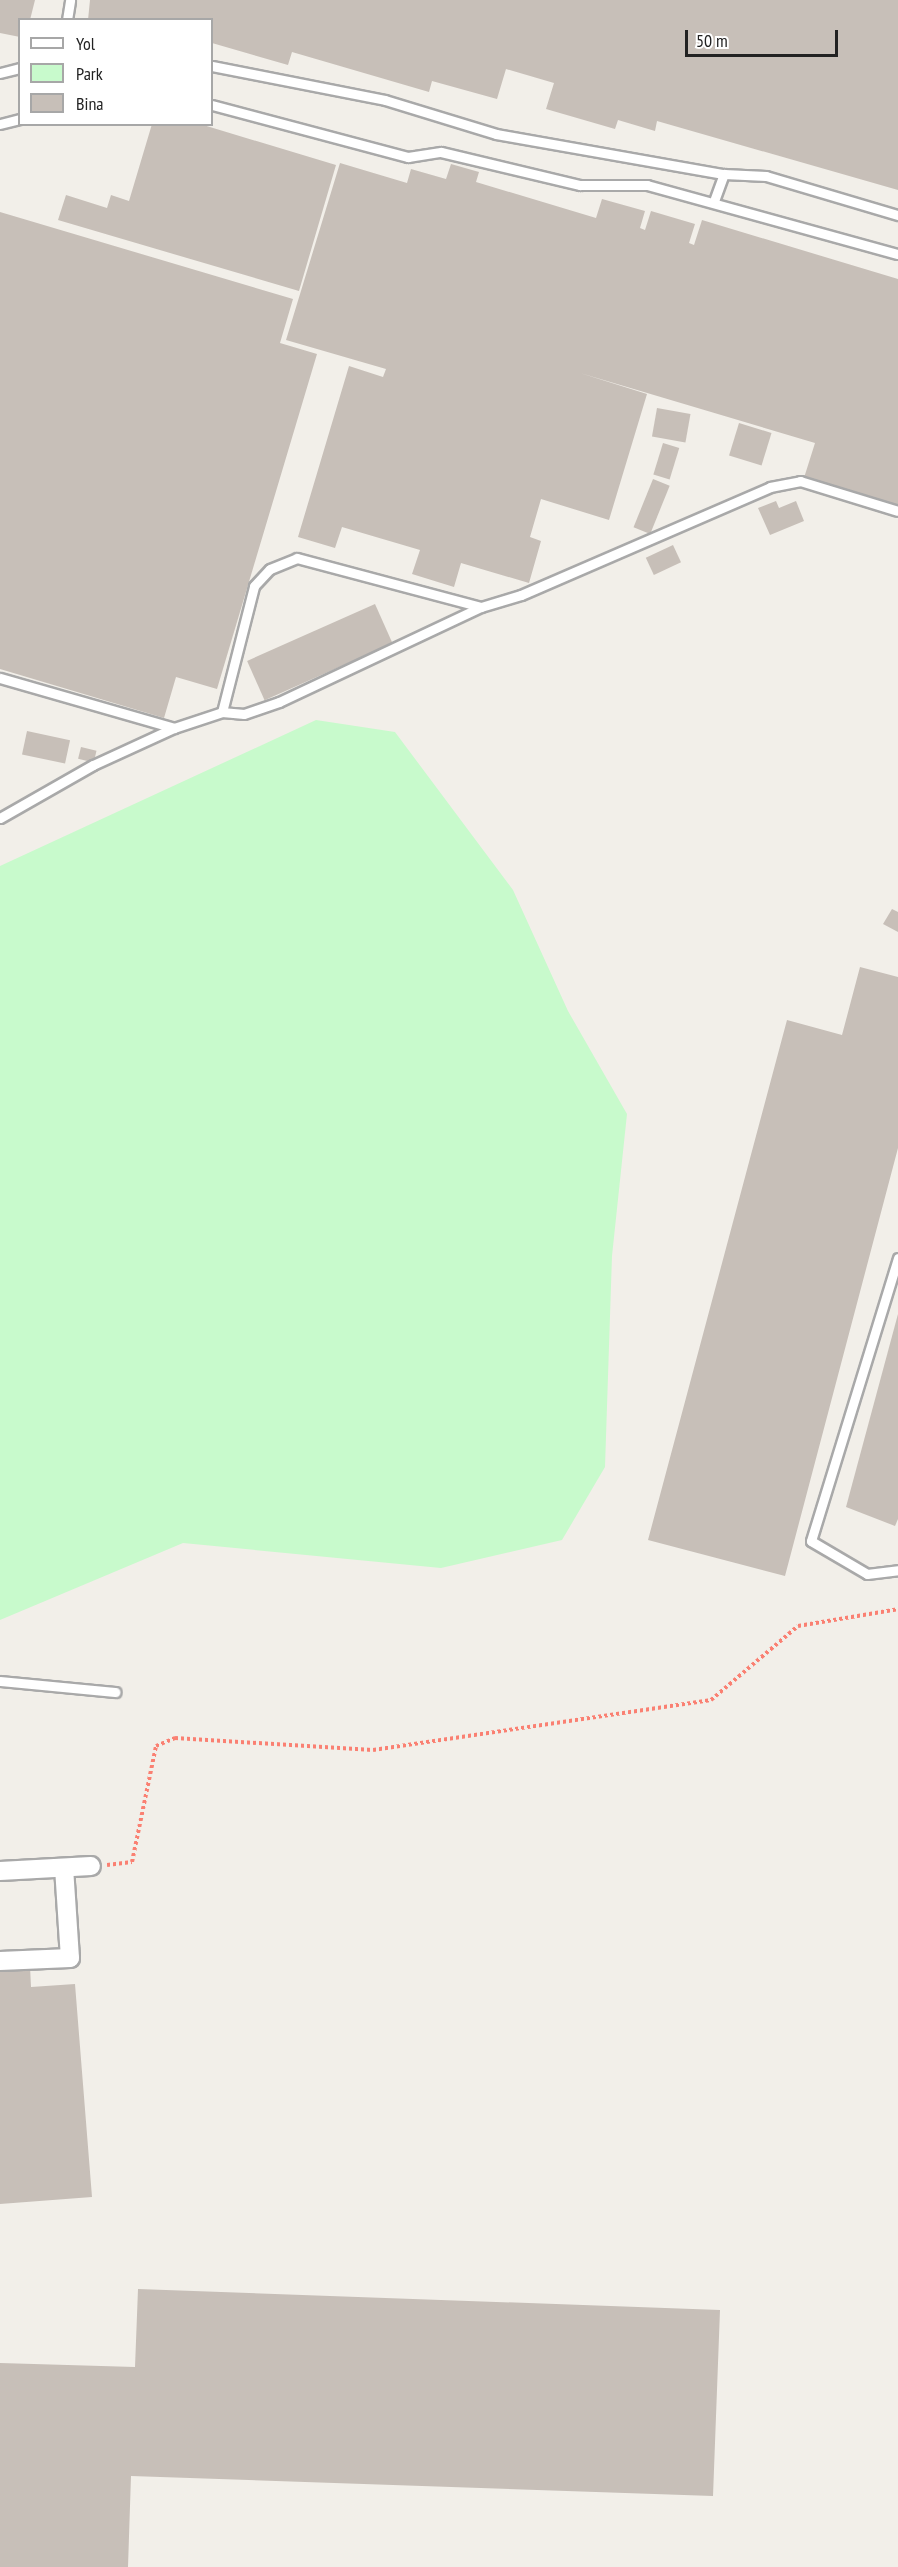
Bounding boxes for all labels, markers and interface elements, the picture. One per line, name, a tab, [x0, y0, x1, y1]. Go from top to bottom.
legend	[18, 18, 213, 126]
scale bar	[688, 18, 841, 56]
text: 50 m	[696, 29, 728, 52]
text: Yol	[76, 32, 95, 55]
text: Park	[76, 62, 103, 85]
text: Bina	[76, 92, 104, 115]

